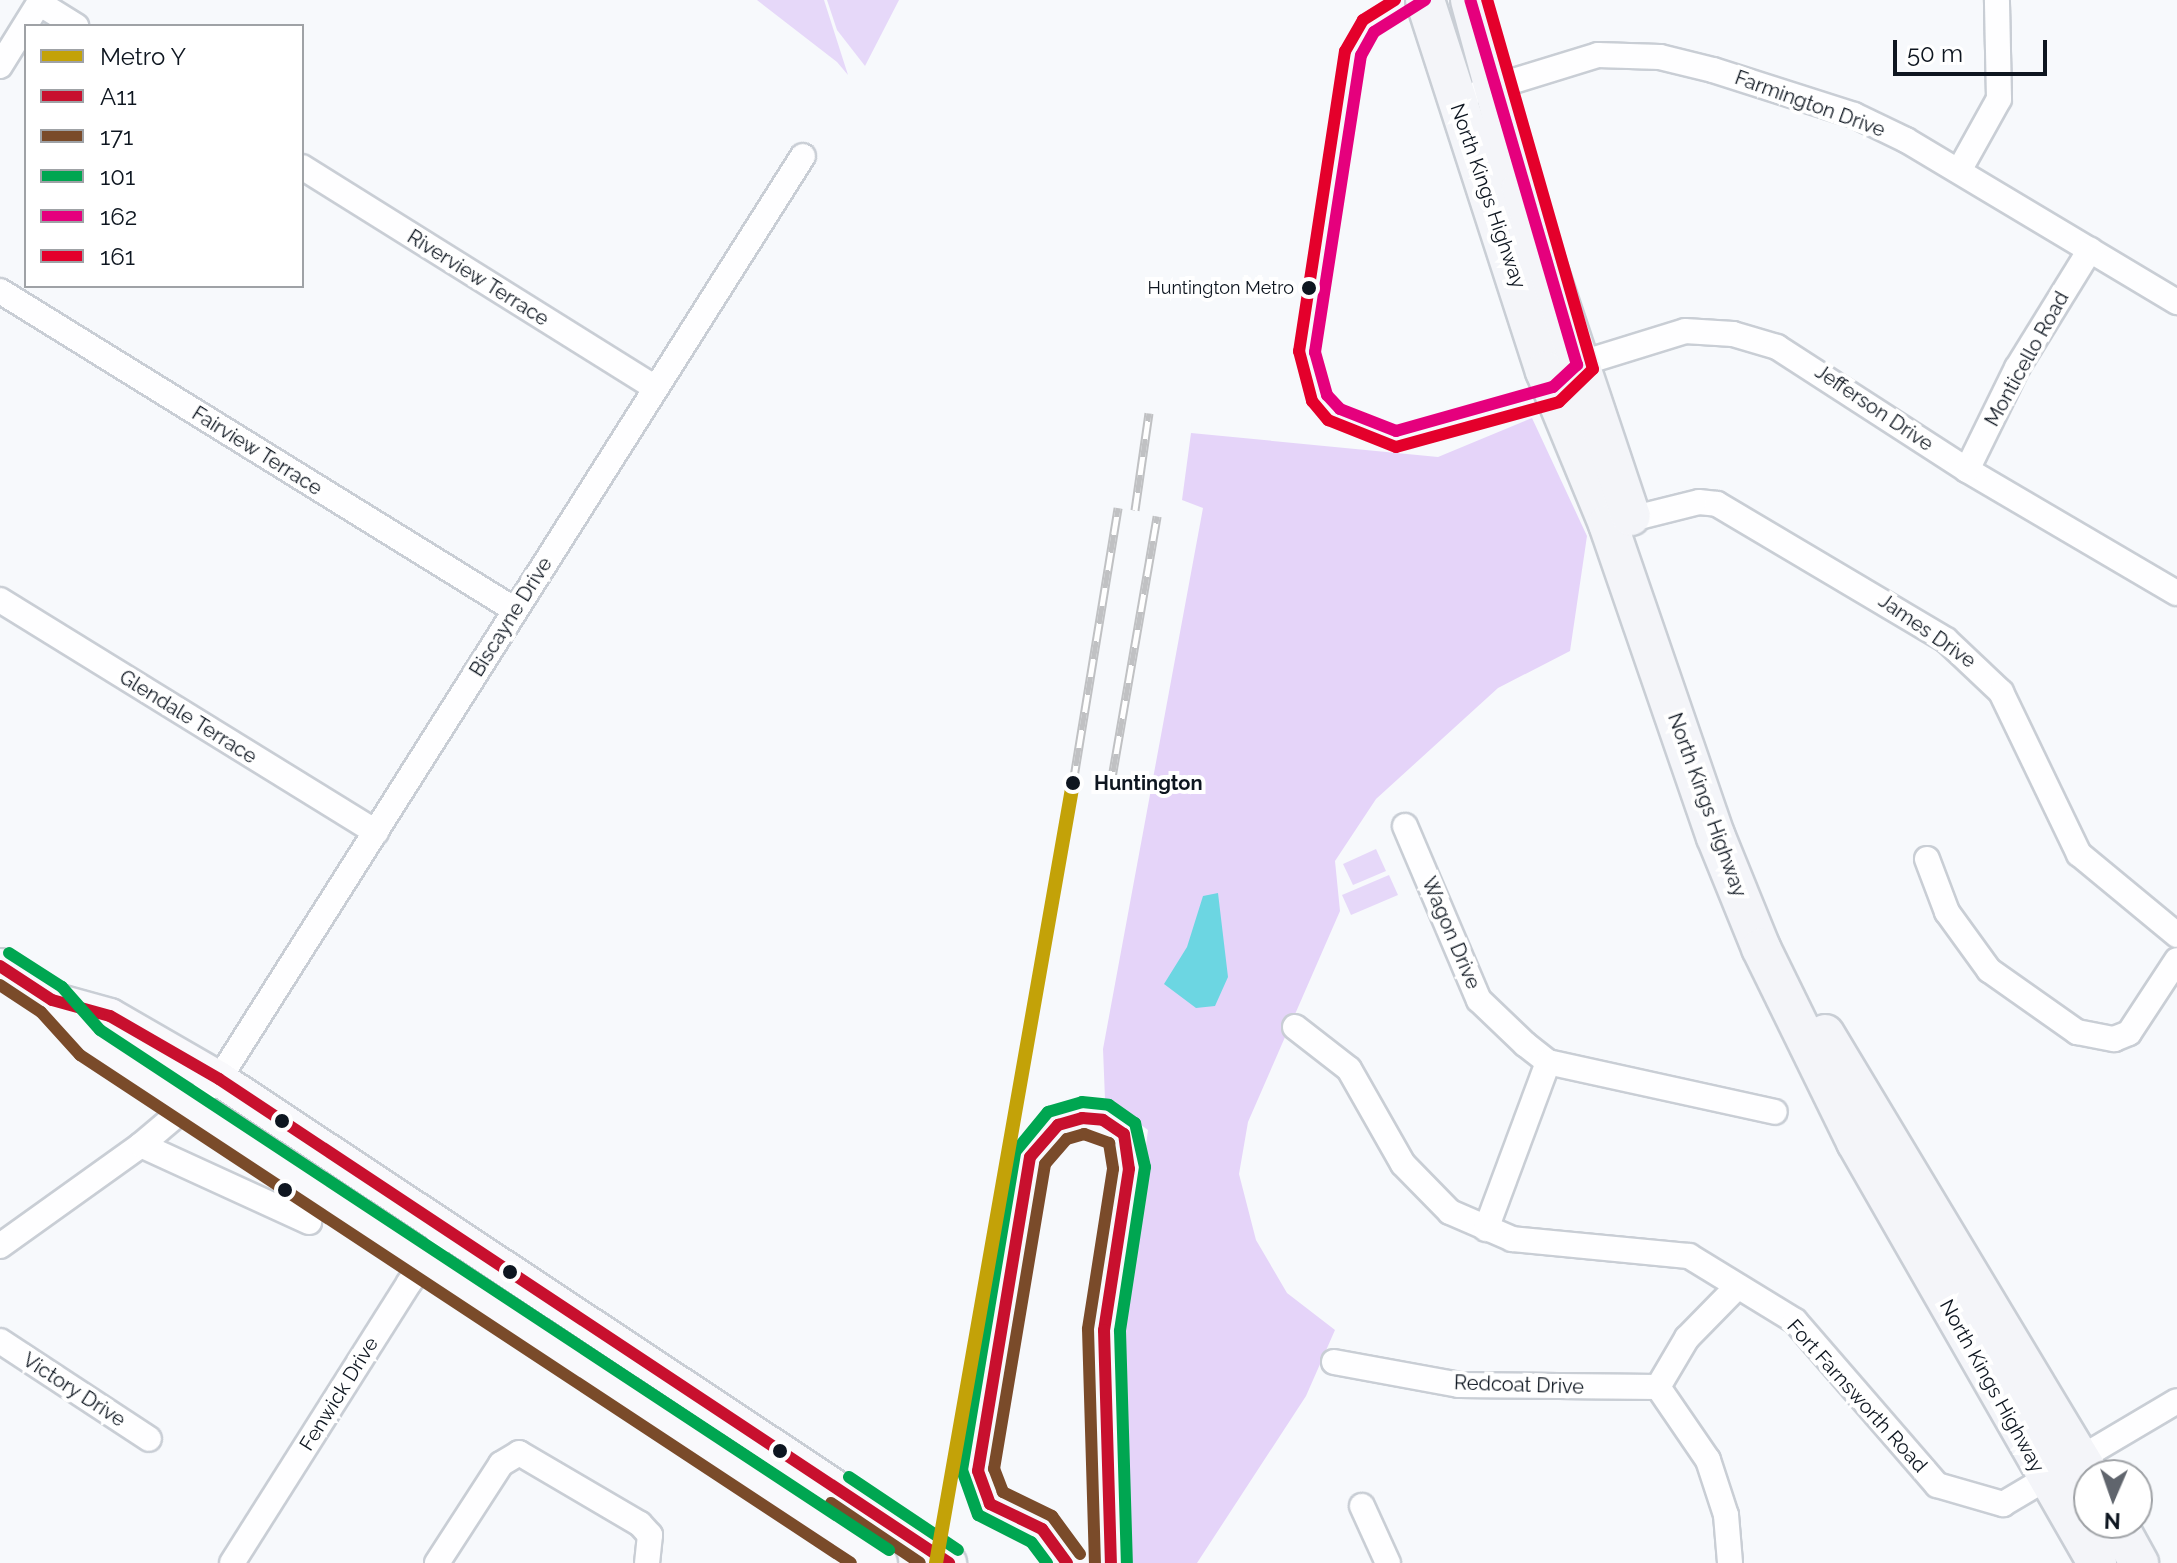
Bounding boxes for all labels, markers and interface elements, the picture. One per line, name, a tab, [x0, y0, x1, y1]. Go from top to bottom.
legend	[24, 24, 304, 288]
scale bar	[1897, 24, 2051, 74]
text: 50 m	[1907, 39, 1963, 68]
text: Metro Y	[100, 42, 186, 71]
street label: Farmington Drive	[1732, 66, 1888, 142]
text: A11	[100, 82, 137, 111]
street label: North Kings Highway	[1445, 100, 1531, 292]
text: 171	[100, 122, 133, 151]
text: 101	[100, 162, 135, 191]
text: 162	[100, 202, 137, 231]
street label: Riverview Terrace	[402, 225, 554, 331]
text: 161	[100, 242, 135, 271]
place label: Huntington Metro	[1147, 277, 1294, 299]
marker: Huntington Metro	[1301, 280, 1317, 296]
street label: Monticello Road	[1980, 287, 2074, 431]
street label: Jefferson Drive	[1810, 360, 1938, 456]
street label: Fairview Terrace	[187, 401, 327, 501]
street label: Biscayne Drive	[465, 553, 557, 681]
street label: James Drive	[1874, 589, 1980, 673]
street label: Glendale Terrace	[115, 665, 261, 769]
street label: North Kings Highway	[1663, 710, 1751, 900]
marker: Huntington	[1059, 769, 1087, 797]
place label: Huntington	[1094, 771, 1203, 795]
street label: Wagon Drive	[1417, 873, 1485, 993]
unlabelled marker	[274, 1113, 290, 1129]
unlabelled marker	[277, 1182, 293, 1198]
unlabelled marker	[502, 1264, 518, 1280]
street label: North Kings Highway	[1934, 1295, 2050, 1477]
street label: Fort Farnsworth Road	[1782, 1315, 1932, 1477]
street label: Fenwick Drive	[295, 1333, 383, 1455]
street label: Victory Drive	[18, 1348, 130, 1432]
street label: Redcoat Drive	[1454, 1371, 1584, 1399]
unlabelled marker	[772, 1443, 788, 1459]
north arrow	[2073, 1459, 2153, 1539]
text: N	[2103, 1508, 2121, 1534]

